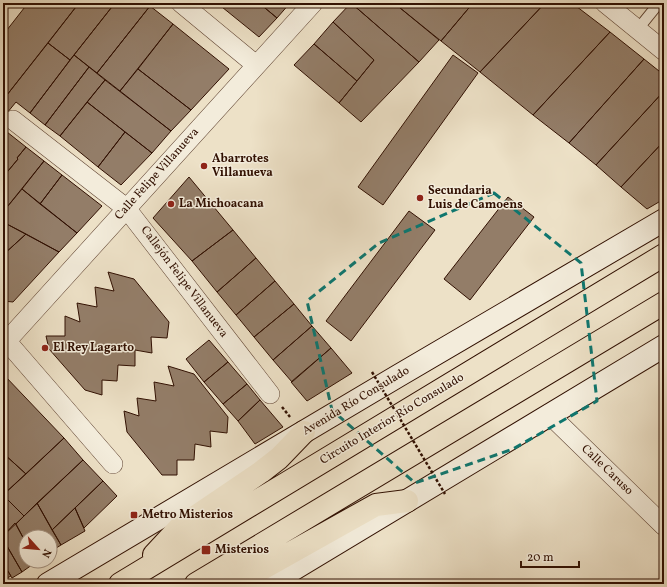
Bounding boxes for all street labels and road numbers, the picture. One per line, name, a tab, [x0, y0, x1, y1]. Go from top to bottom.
street label: Calle Felipe Villanueva	[111, 124, 203, 224]
street label: Callejón Felipe Villanueva	[137, 223, 231, 341]
street label: Avenida Río Consulado	[300, 363, 412, 439]
street label: Circuito Interior Río Consulado	[317, 370, 467, 468]
street label: Calle Caruso	[578, 441, 636, 499]

